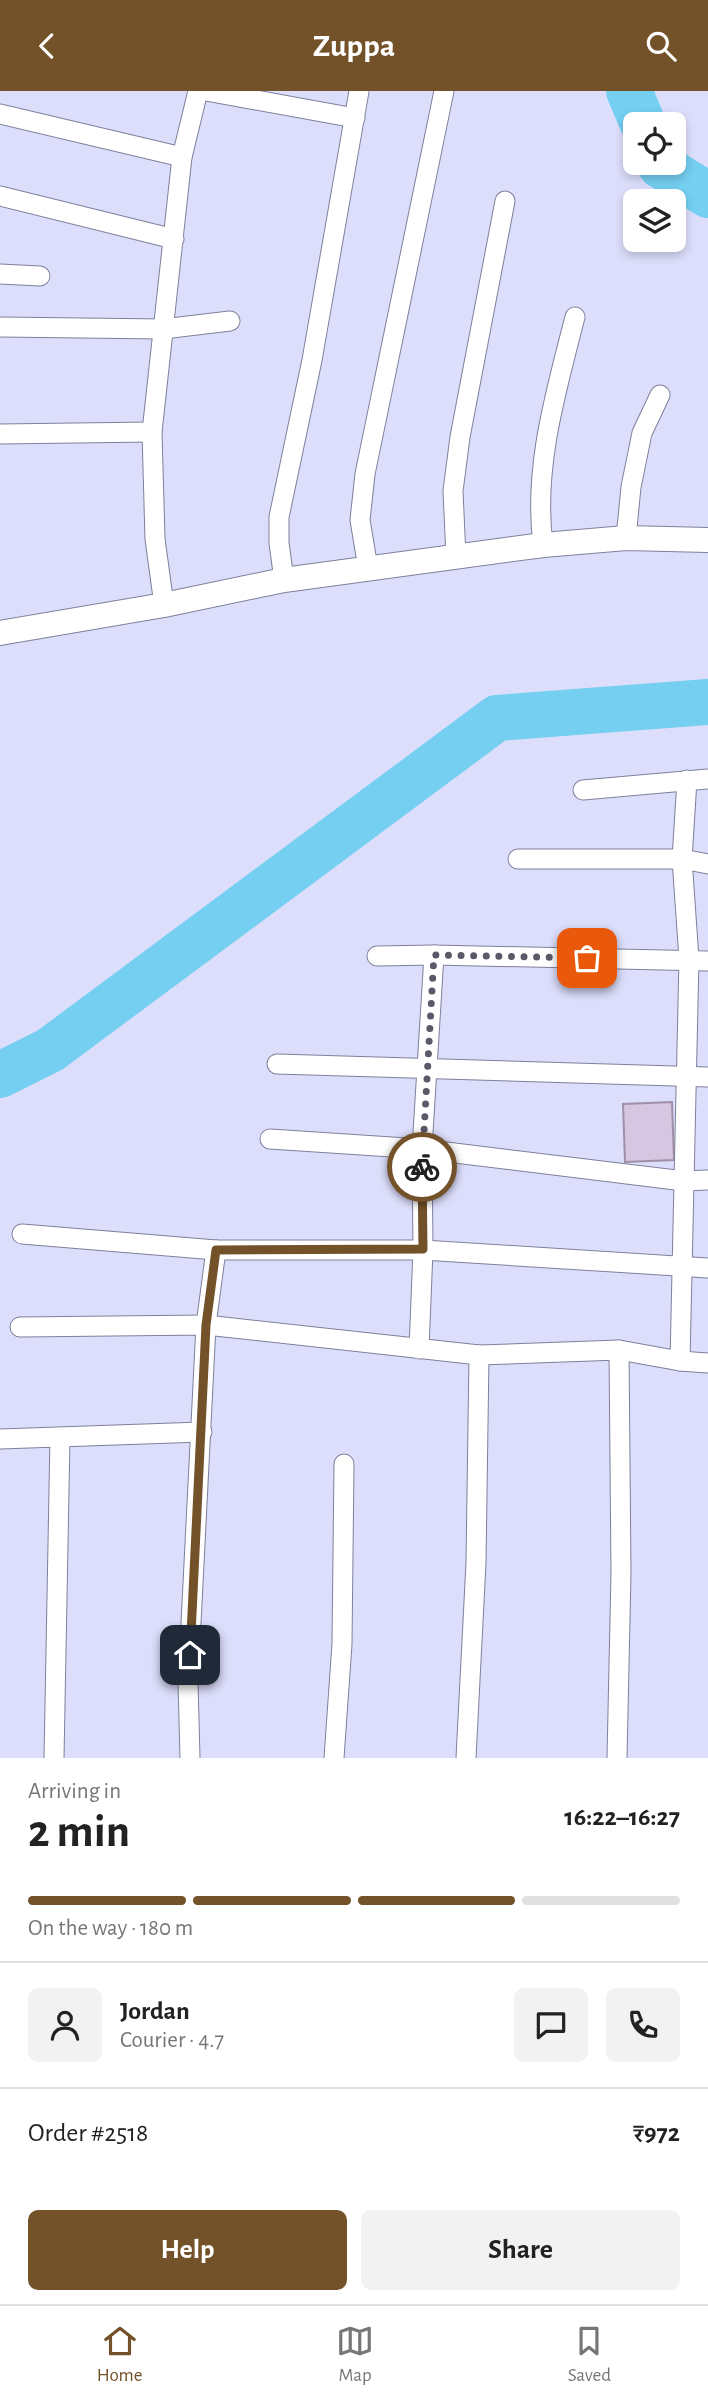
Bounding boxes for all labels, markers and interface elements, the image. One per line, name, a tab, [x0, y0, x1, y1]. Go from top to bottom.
icon: back	[28, 27, 66, 65]
icon: search	[642, 27, 680, 65]
text: Zuppa	[313, 30, 395, 62]
map controls	[623, 112, 686, 252]
button: locate	[623, 112, 686, 175]
button: layers	[623, 189, 686, 252]
pin	[557, 928, 617, 988]
icon: bag	[568, 939, 606, 977]
courier	[387, 1132, 457, 1202]
icon: bike	[403, 1148, 441, 1186]
pin	[160, 1625, 220, 1685]
icon: home	[171, 1636, 209, 1674]
text: Arriving in	[28, 1780, 121, 1803]
text: 16:22–16:27	[564, 1804, 680, 1830]
text: 2 min	[28, 1809, 130, 1855]
text: On the way · 180 m	[28, 1917, 193, 1940]
button: person	[28, 1988, 102, 2062]
button: chat	[514, 1988, 588, 2062]
button: phone	[606, 1988, 680, 2062]
text: Jordan	[120, 1998, 190, 2024]
text: Courier · 4.7	[120, 2029, 224, 2052]
text: Order #2518	[28, 2120, 148, 2146]
text: ₹972	[633, 2120, 680, 2146]
button: Help	[28, 2210, 347, 2290]
button: Share	[361, 2210, 680, 2290]
tab: Home	[97, 2322, 143, 2387]
tab: Map	[336, 2322, 374, 2387]
tab: Saved	[568, 2322, 611, 2387]

